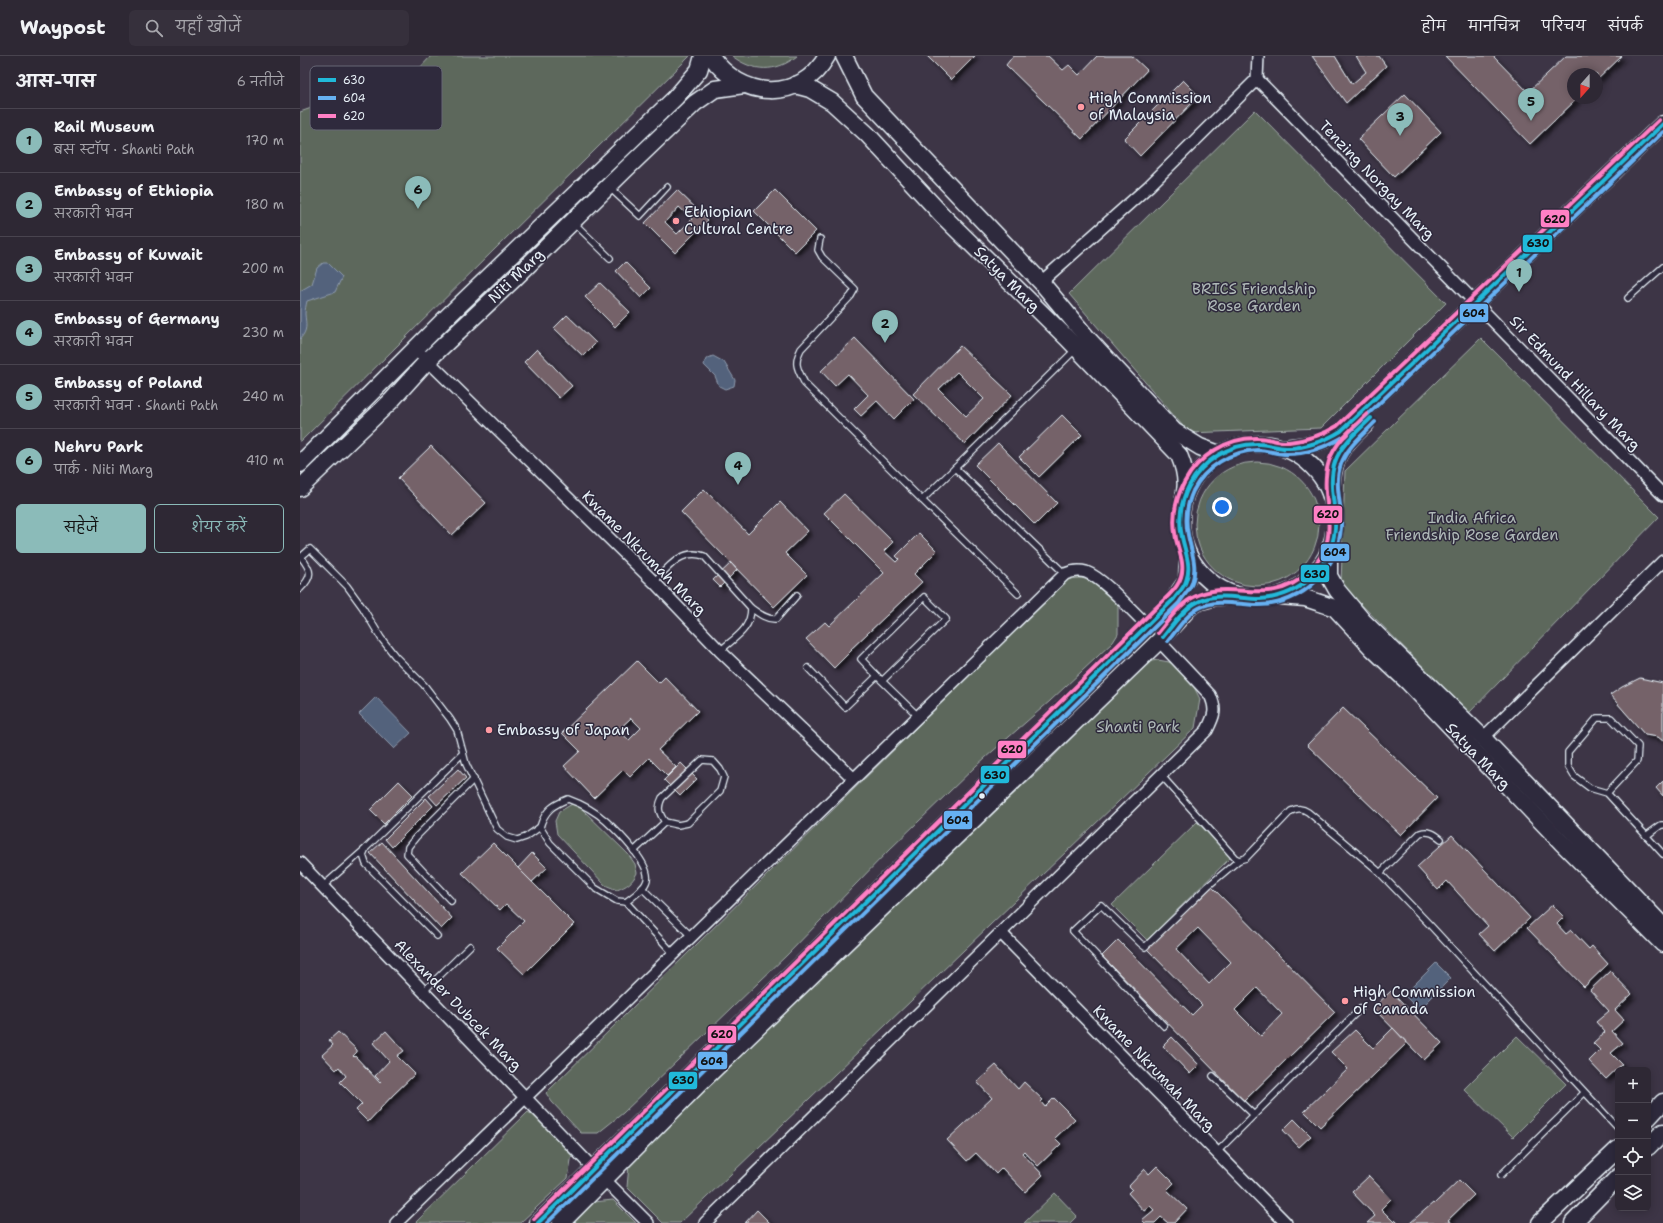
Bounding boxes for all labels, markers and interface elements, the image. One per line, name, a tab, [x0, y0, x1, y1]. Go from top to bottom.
search box	[129, 10, 409, 46]
text: Waypost	[20, 15, 105, 40]
icon: search	[143, 17, 165, 39]
text: यहाँ खोजें	[175, 17, 241, 37]
text: होम	[1422, 17, 1446, 35]
text: मानचित्र	[1468, 17, 1520, 35]
text: परिचय	[1542, 17, 1586, 35]
text: संपर्क	[1608, 17, 1643, 35]
legend	[310, 66, 442, 130]
north arrow	[1567, 68, 1603, 104]
text: आस-पास	[16, 70, 96, 92]
text: 6 नतीजे	[237, 73, 284, 90]
text: 630	[343, 73, 365, 88]
place label: High Commission of Malaysia	[1089, 88, 1212, 125]
pin: 5	[1518, 88, 1544, 121]
text: 604	[343, 91, 366, 106]
marker: High Commission of Malaysia	[1076, 102, 1086, 112]
pin: 3	[1387, 103, 1413, 136]
text: 620	[343, 109, 365, 124]
street label: Tenzing Norgay Marg	[1315, 116, 1439, 244]
text: Rail Museum	[54, 117, 154, 137]
text: 1	[26, 132, 32, 149]
text: 170 m	[246, 132, 284, 149]
text: बस स्टॉप · Shanti Path	[54, 141, 195, 158]
pin: 6	[405, 176, 431, 209]
text: Embassy of Ethiopia	[54, 181, 214, 201]
text: 2	[24, 196, 34, 213]
text: 180 m	[245, 196, 284, 213]
place label: Ethiopian Cultural Centre	[684, 202, 793, 239]
text: सरकारी भवन	[54, 205, 133, 222]
line badge: 620	[1540, 209, 1570, 228]
text: 620	[1544, 212, 1567, 227]
marker: Ethiopian Cultural Centre	[671, 216, 681, 226]
line badge: 630	[1522, 234, 1553, 253]
text: 630	[1527, 236, 1550, 251]
street label: Satya Marg	[970, 242, 1044, 316]
street label: Niti Marg	[484, 244, 548, 308]
text: Embassy of Kuwait	[54, 245, 203, 265]
pin: 1	[1506, 259, 1532, 292]
text: 3	[24, 260, 34, 277]
text: 200 m	[242, 260, 284, 277]
text: सरकारी भवन	[54, 269, 133, 286]
park label: BRICS Friendship Rose Garden	[1192, 279, 1316, 316]
line badge: 604	[1459, 303, 1489, 323]
text: 604	[1462, 306, 1486, 321]
text: Embassy of Germany	[54, 309, 220, 329]
pin: 2	[872, 310, 898, 343]
street label: Sir Edmund Hillary Marg	[1505, 311, 1645, 455]
text: 4	[24, 324, 34, 341]
text: 230 m	[242, 324, 284, 341]
text: सरकारी भवन	[54, 333, 133, 350]
text: Embassy of Poland	[54, 373, 203, 393]
text: 5	[25, 388, 33, 405]
text: 240 m	[242, 388, 284, 405]
text: सरकारी भवन · Shanti Path	[54, 397, 218, 414]
text: Nehru Park	[54, 437, 143, 457]
text: 6	[24, 452, 34, 469]
text: 410 m	[246, 452, 284, 469]
pin: 4	[725, 452, 751, 485]
text: पार्क · Niti Marg	[54, 461, 153, 478]
street label: Kwame Nkrumah Marg	[577, 486, 711, 620]
your location	[1212, 497, 1232, 517]
button: सहेजें	[16, 504, 146, 553]
button: शेयर करें	[154, 504, 284, 553]
line badge: 620	[1313, 505, 1343, 524]
text: 620	[1317, 507, 1340, 522]
park label: India Africa Friendship Rose Garden	[1386, 508, 1558, 545]
line badge: 604	[1320, 543, 1350, 562]
text: 604	[1323, 545, 1347, 560]
line badge: 630	[1300, 564, 1330, 583]
text: 630	[1304, 567, 1327, 582]
park label: Shanti Park	[1096, 717, 1180, 737]
street label: Satya Marg	[1441, 718, 1515, 794]
place label: Embassy of Japan	[497, 720, 630, 740]
marker: Embassy of Japan	[484, 725, 494, 735]
line badge: 620	[997, 740, 1027, 759]
text: 620	[1001, 742, 1024, 757]
line badge: 630	[980, 765, 1010, 784]
text: 630	[984, 768, 1007, 783]
unlabelled marker	[977, 791, 987, 801]
line badge: 604	[943, 810, 973, 830]
text: 604	[946, 813, 970, 828]
street label: Alexander Dubcek Marg	[390, 935, 526, 1075]
place label: High Commission of Canada	[1353, 982, 1476, 1019]
marker: High Commission of Canada	[1340, 996, 1350, 1006]
street label: Kwame Nkrumah Marg	[1088, 1001, 1220, 1135]
line badge: 620	[707, 1025, 737, 1044]
text: 620	[711, 1027, 734, 1042]
line badge: 604	[697, 1051, 728, 1070]
text: 604	[700, 1054, 724, 1069]
map controls	[1615, 1067, 1651, 1211]
button: +	[1615, 1067, 1651, 1103]
line badge: 630	[668, 1071, 698, 1090]
text: 630	[672, 1073, 695, 1088]
button: −	[1615, 1103, 1651, 1139]
button: locate	[1615, 1139, 1651, 1175]
button: layers	[1615, 1175, 1651, 1211]

